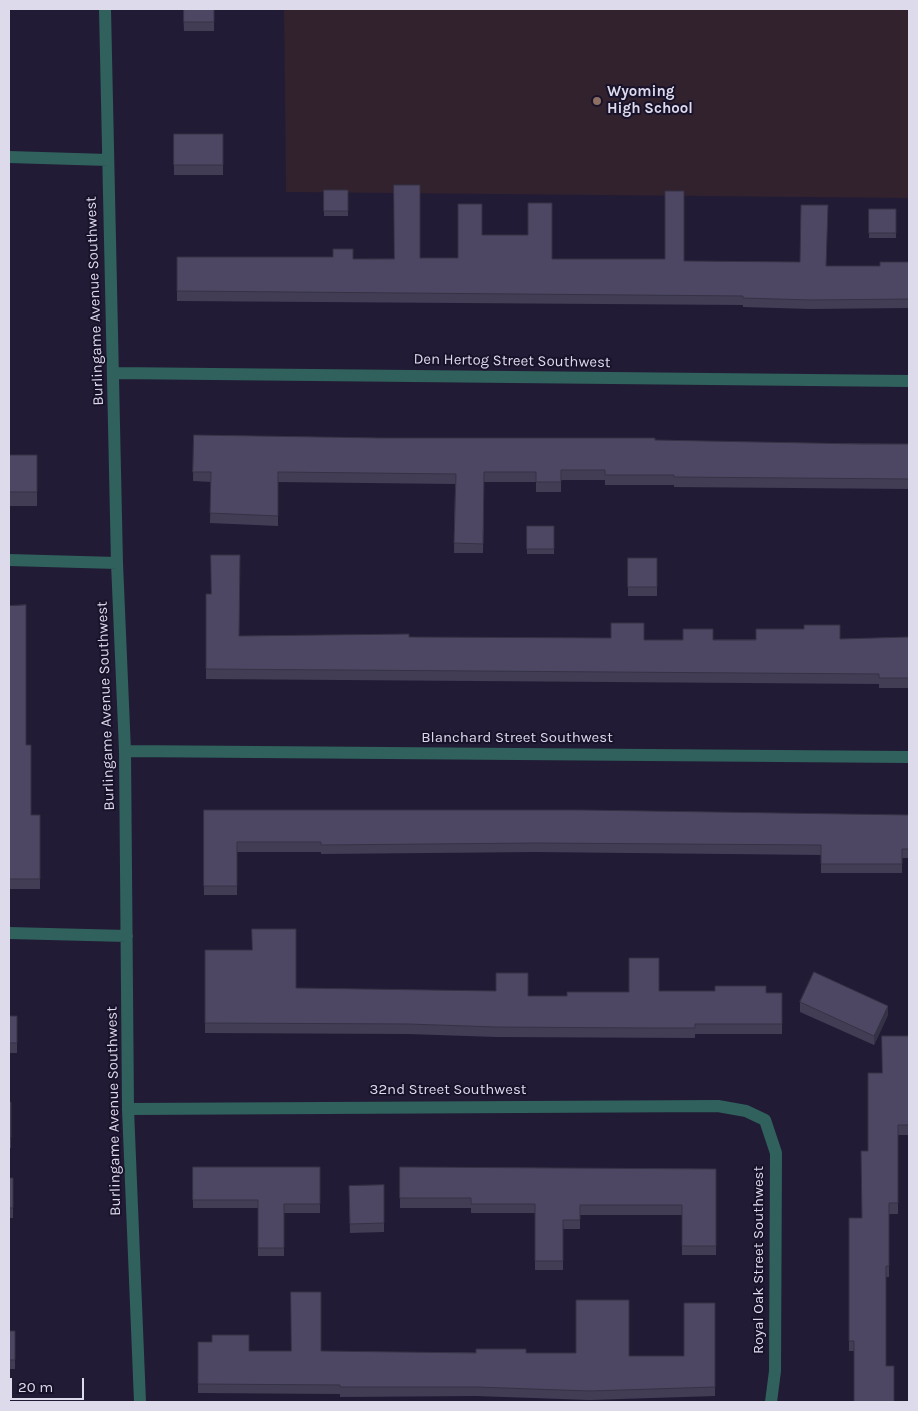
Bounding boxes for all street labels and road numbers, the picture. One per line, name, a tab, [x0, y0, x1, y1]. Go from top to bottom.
street label: Burlingame Avenue Southwest	[82, 196, 108, 406]
street label: Den Hertog Street Southwest	[413, 350, 611, 372]
street label: Burlingame Avenue Southwest	[93, 601, 119, 811]
street label: Blanchard Street Southwest	[421, 729, 613, 747]
street label: Burlingame Avenue Southwest	[103, 1006, 125, 1216]
street label: 32nd Street Southwest	[370, 1081, 526, 1099]
street label: Royal Oak Street Southwest	[750, 1166, 768, 1354]

